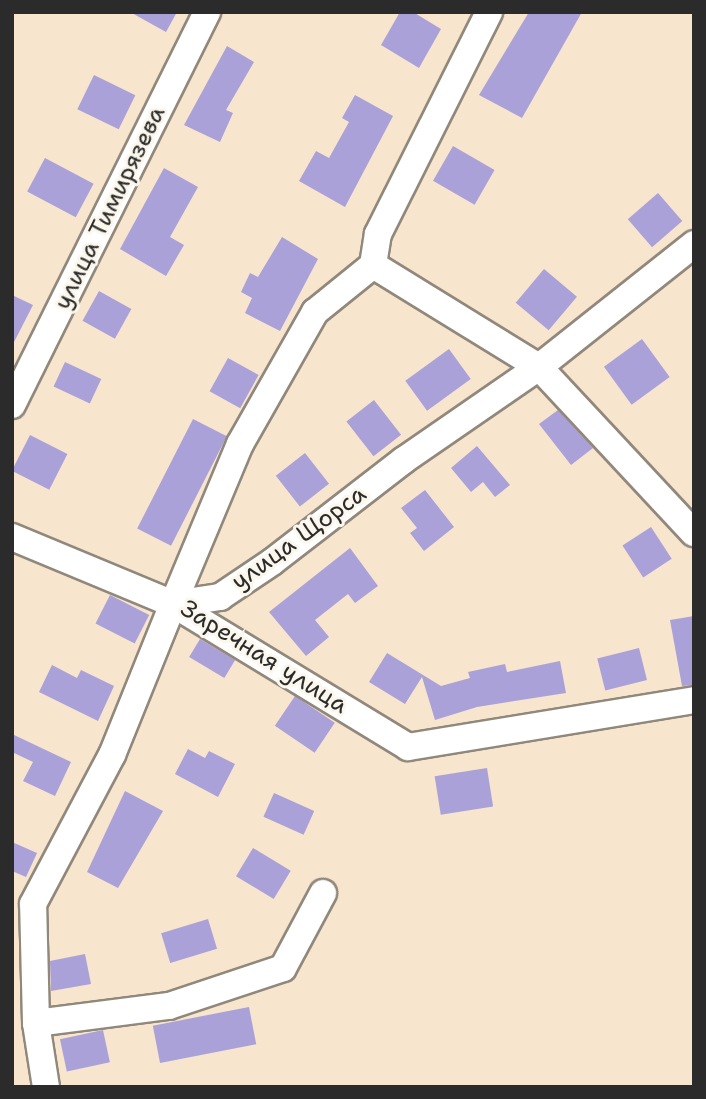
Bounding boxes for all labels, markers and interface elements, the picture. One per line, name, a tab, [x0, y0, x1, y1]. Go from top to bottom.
street label: улица Тимирязева	[48, 102, 172, 314]
street label: улица Щорса	[226, 480, 372, 596]
street label: Заречная улица	[175, 594, 353, 720]

